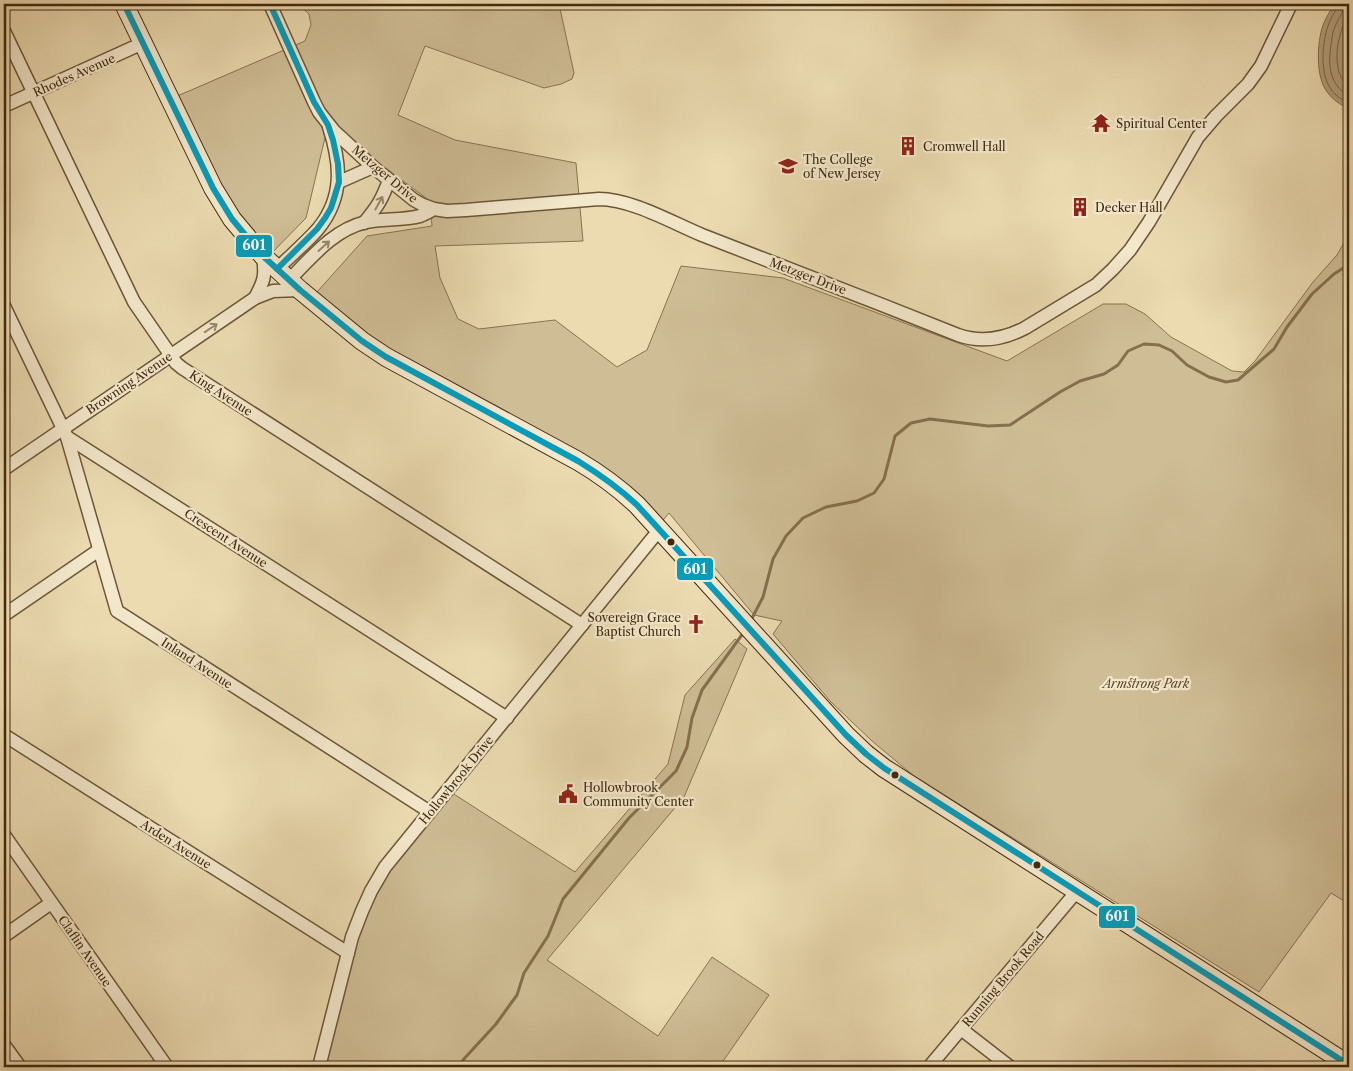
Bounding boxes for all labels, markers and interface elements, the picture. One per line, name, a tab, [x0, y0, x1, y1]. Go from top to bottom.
street label: Rhodes Avenue	[31, 50, 118, 100]
temple icon: Spiritual Center	[1090, 112, 1112, 134]
place label: Spiritual Center	[1116, 116, 1207, 131]
building icon: Cromwell Hall	[897, 135, 919, 157]
place label: Cromwell Hall	[923, 139, 1006, 154]
street label: Metzger Drive	[349, 142, 421, 206]
place label: The College of New Jersey	[803, 152, 881, 181]
school or university icon: The College of New Jersey	[777, 155, 799, 177]
one-way arrow	[374, 196, 384, 211]
building icon: Decker Hall	[1069, 196, 1091, 218]
place label: Decker Hall	[1095, 200, 1163, 215]
line badge: 601	[235, 234, 273, 258]
text: 601	[242, 236, 266, 254]
one-way arrow	[317, 240, 330, 251]
street label: Metzger Drive	[767, 254, 849, 298]
one-way arrow	[203, 323, 217, 333]
street label: Browning Avenue	[83, 349, 175, 417]
street label: King Avenue	[187, 367, 256, 419]
street label: Crescent Avenue	[182, 505, 271, 571]
unlabelled marker	[666, 537, 676, 547]
line badge: 601	[676, 557, 714, 581]
text: 601	[683, 560, 707, 578]
place label: Sovereign Grace Baptist Church	[588, 610, 681, 639]
church icon: Sovereign Grace Baptist Church	[685, 613, 707, 635]
street label: Inland Avenue	[158, 634, 236, 692]
park label: Armstrong Park	[1101, 676, 1190, 691]
street label: Hollowbrook Drive	[416, 733, 496, 827]
unlabelled marker	[890, 770, 900, 780]
place label: Hollowbrook Community Center	[583, 780, 694, 809]
public building icon: Hollowbrook Community Center	[557, 783, 579, 805]
street label: Arden Avenue	[137, 816, 214, 872]
unlabelled marker	[1032, 860, 1042, 870]
line badge: 601	[1098, 905, 1136, 929]
text: 601	[1105, 907, 1129, 925]
street label: Claflin Avenue	[55, 913, 115, 990]
street label: Running Brook Road	[959, 928, 1048, 1030]

